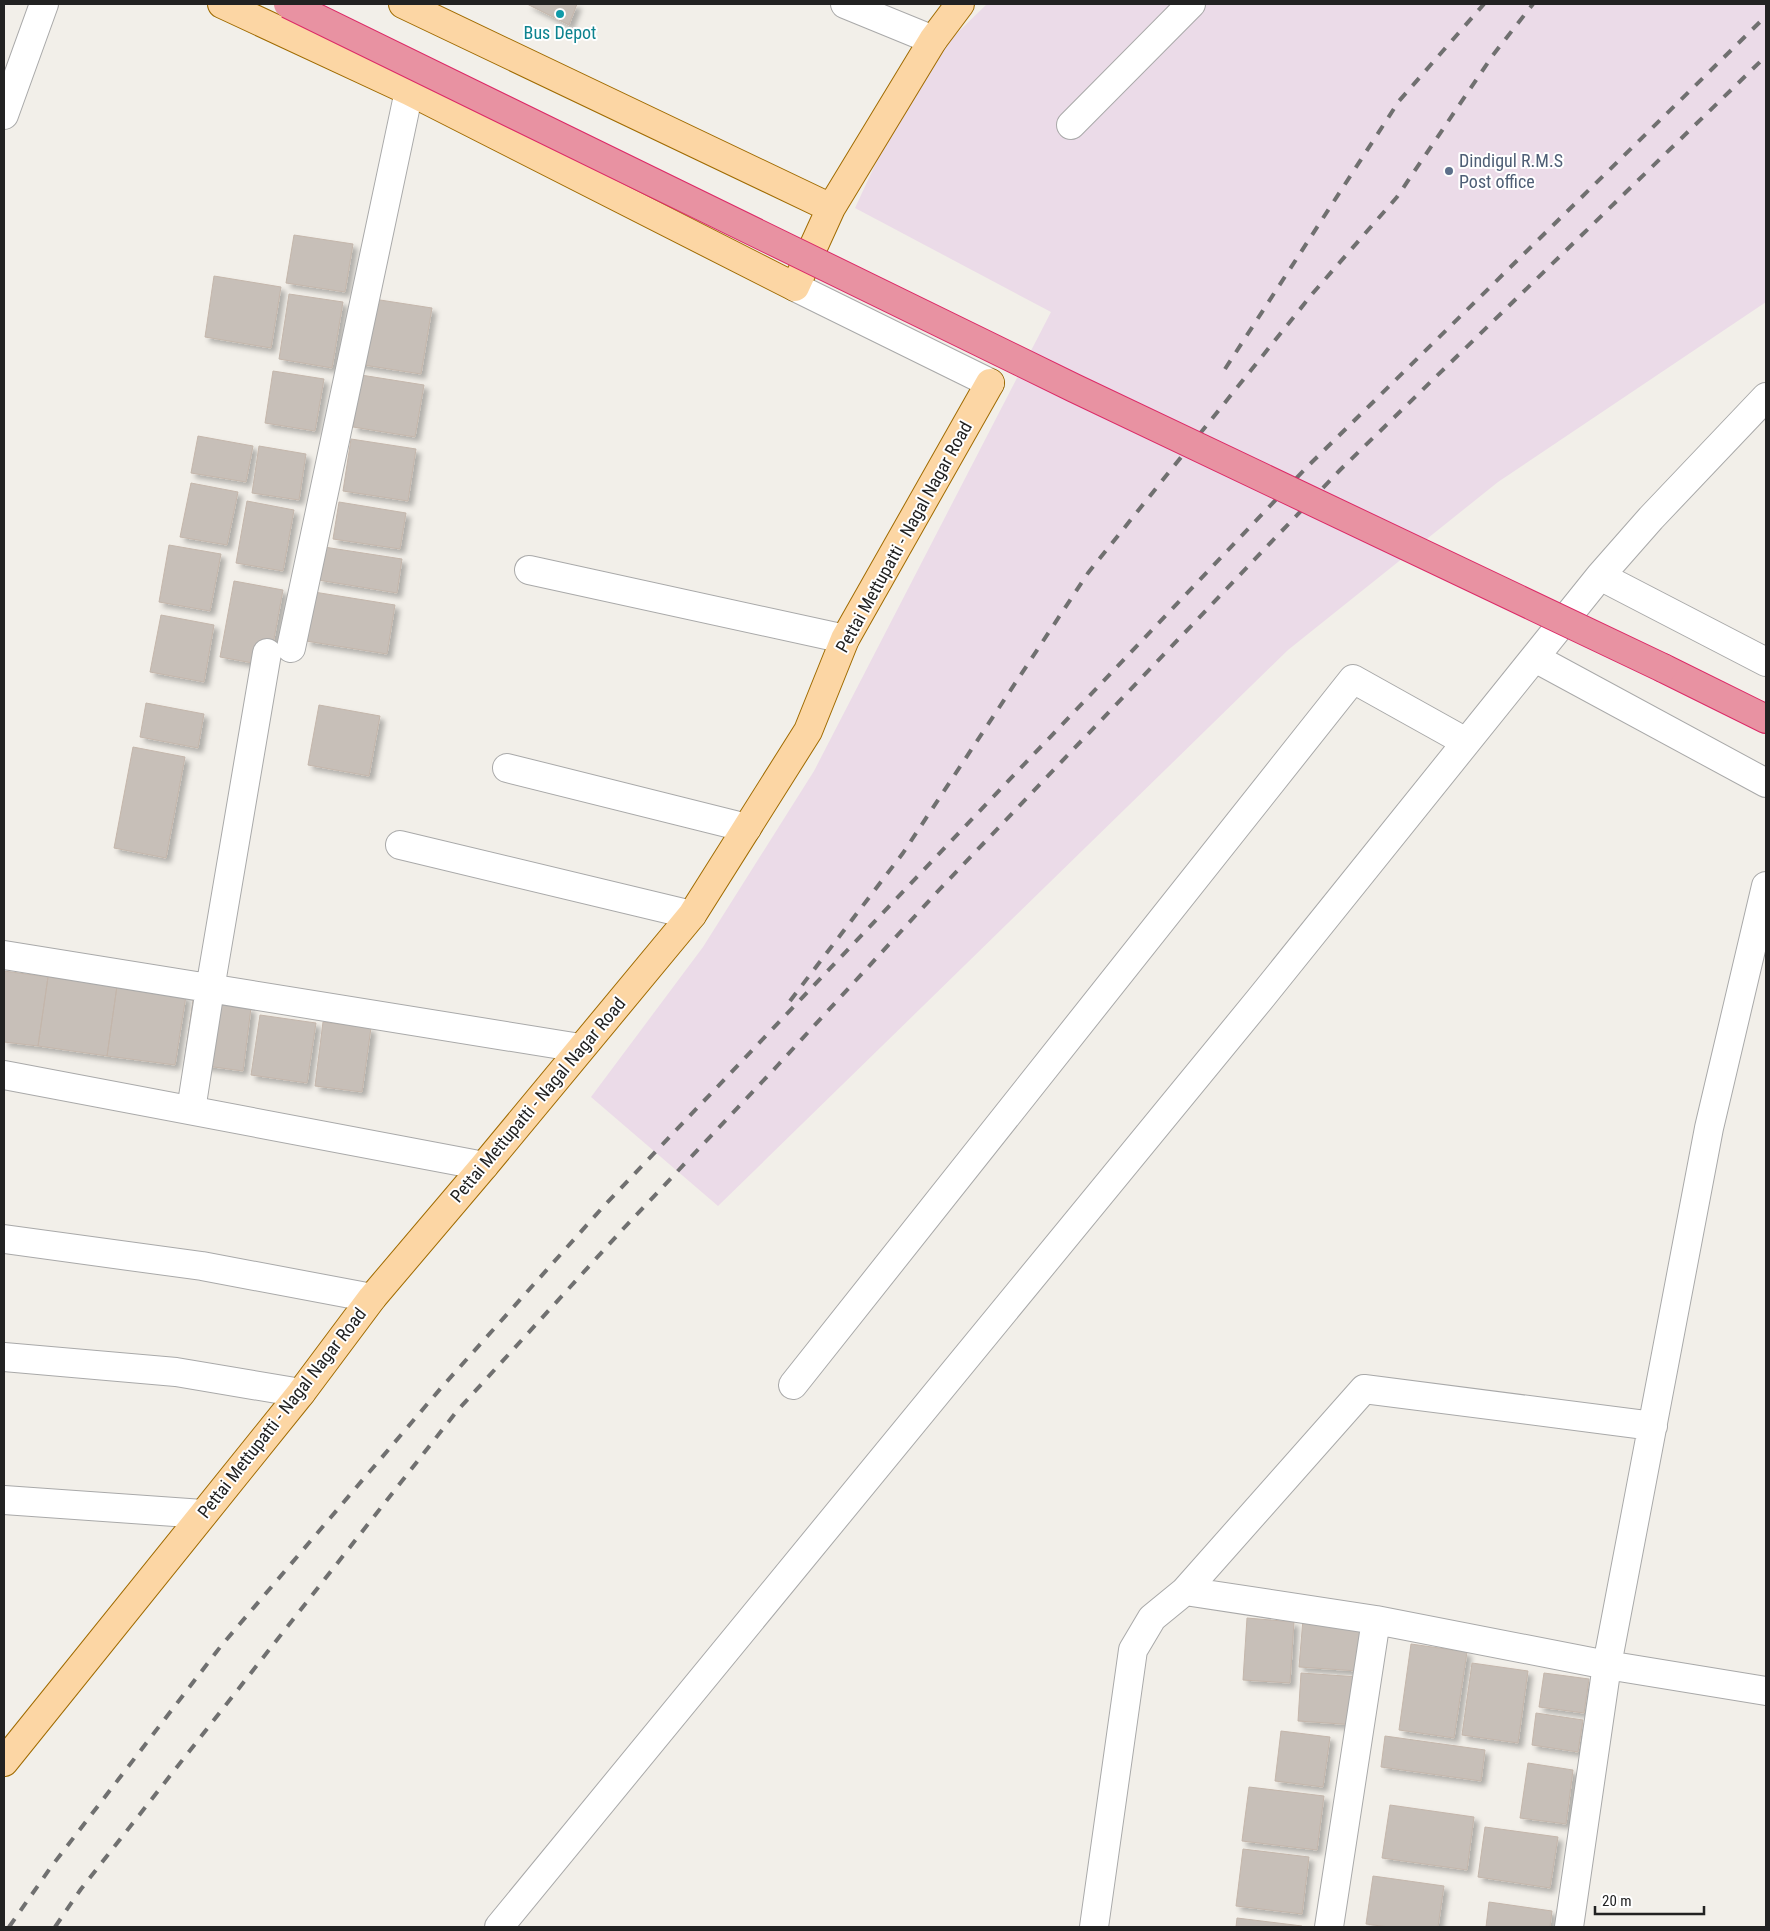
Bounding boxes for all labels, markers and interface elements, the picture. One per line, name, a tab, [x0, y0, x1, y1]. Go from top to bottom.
marker: Bus Depot	[554, 8, 566, 20]
place label: Bus Depot	[524, 22, 596, 43]
place label: Dindigul R.M.S Post office	[1459, 150, 1563, 192]
marker: Dindigul R.M.S Post office	[1443, 165, 1455, 177]
street label: Pettai Mettupatti - Nagal Nagar Road	[831, 418, 976, 656]
street label: Pettai Mettupatti - Nagal Nagar Road	[446, 993, 629, 1206]
street label: Pettai Mettupatti - Nagal Nagar Road	[193, 1303, 370, 1522]
scale bar	[1595, 1884, 1704, 1916]
text: 20 m	[1602, 1892, 1632, 1910]

